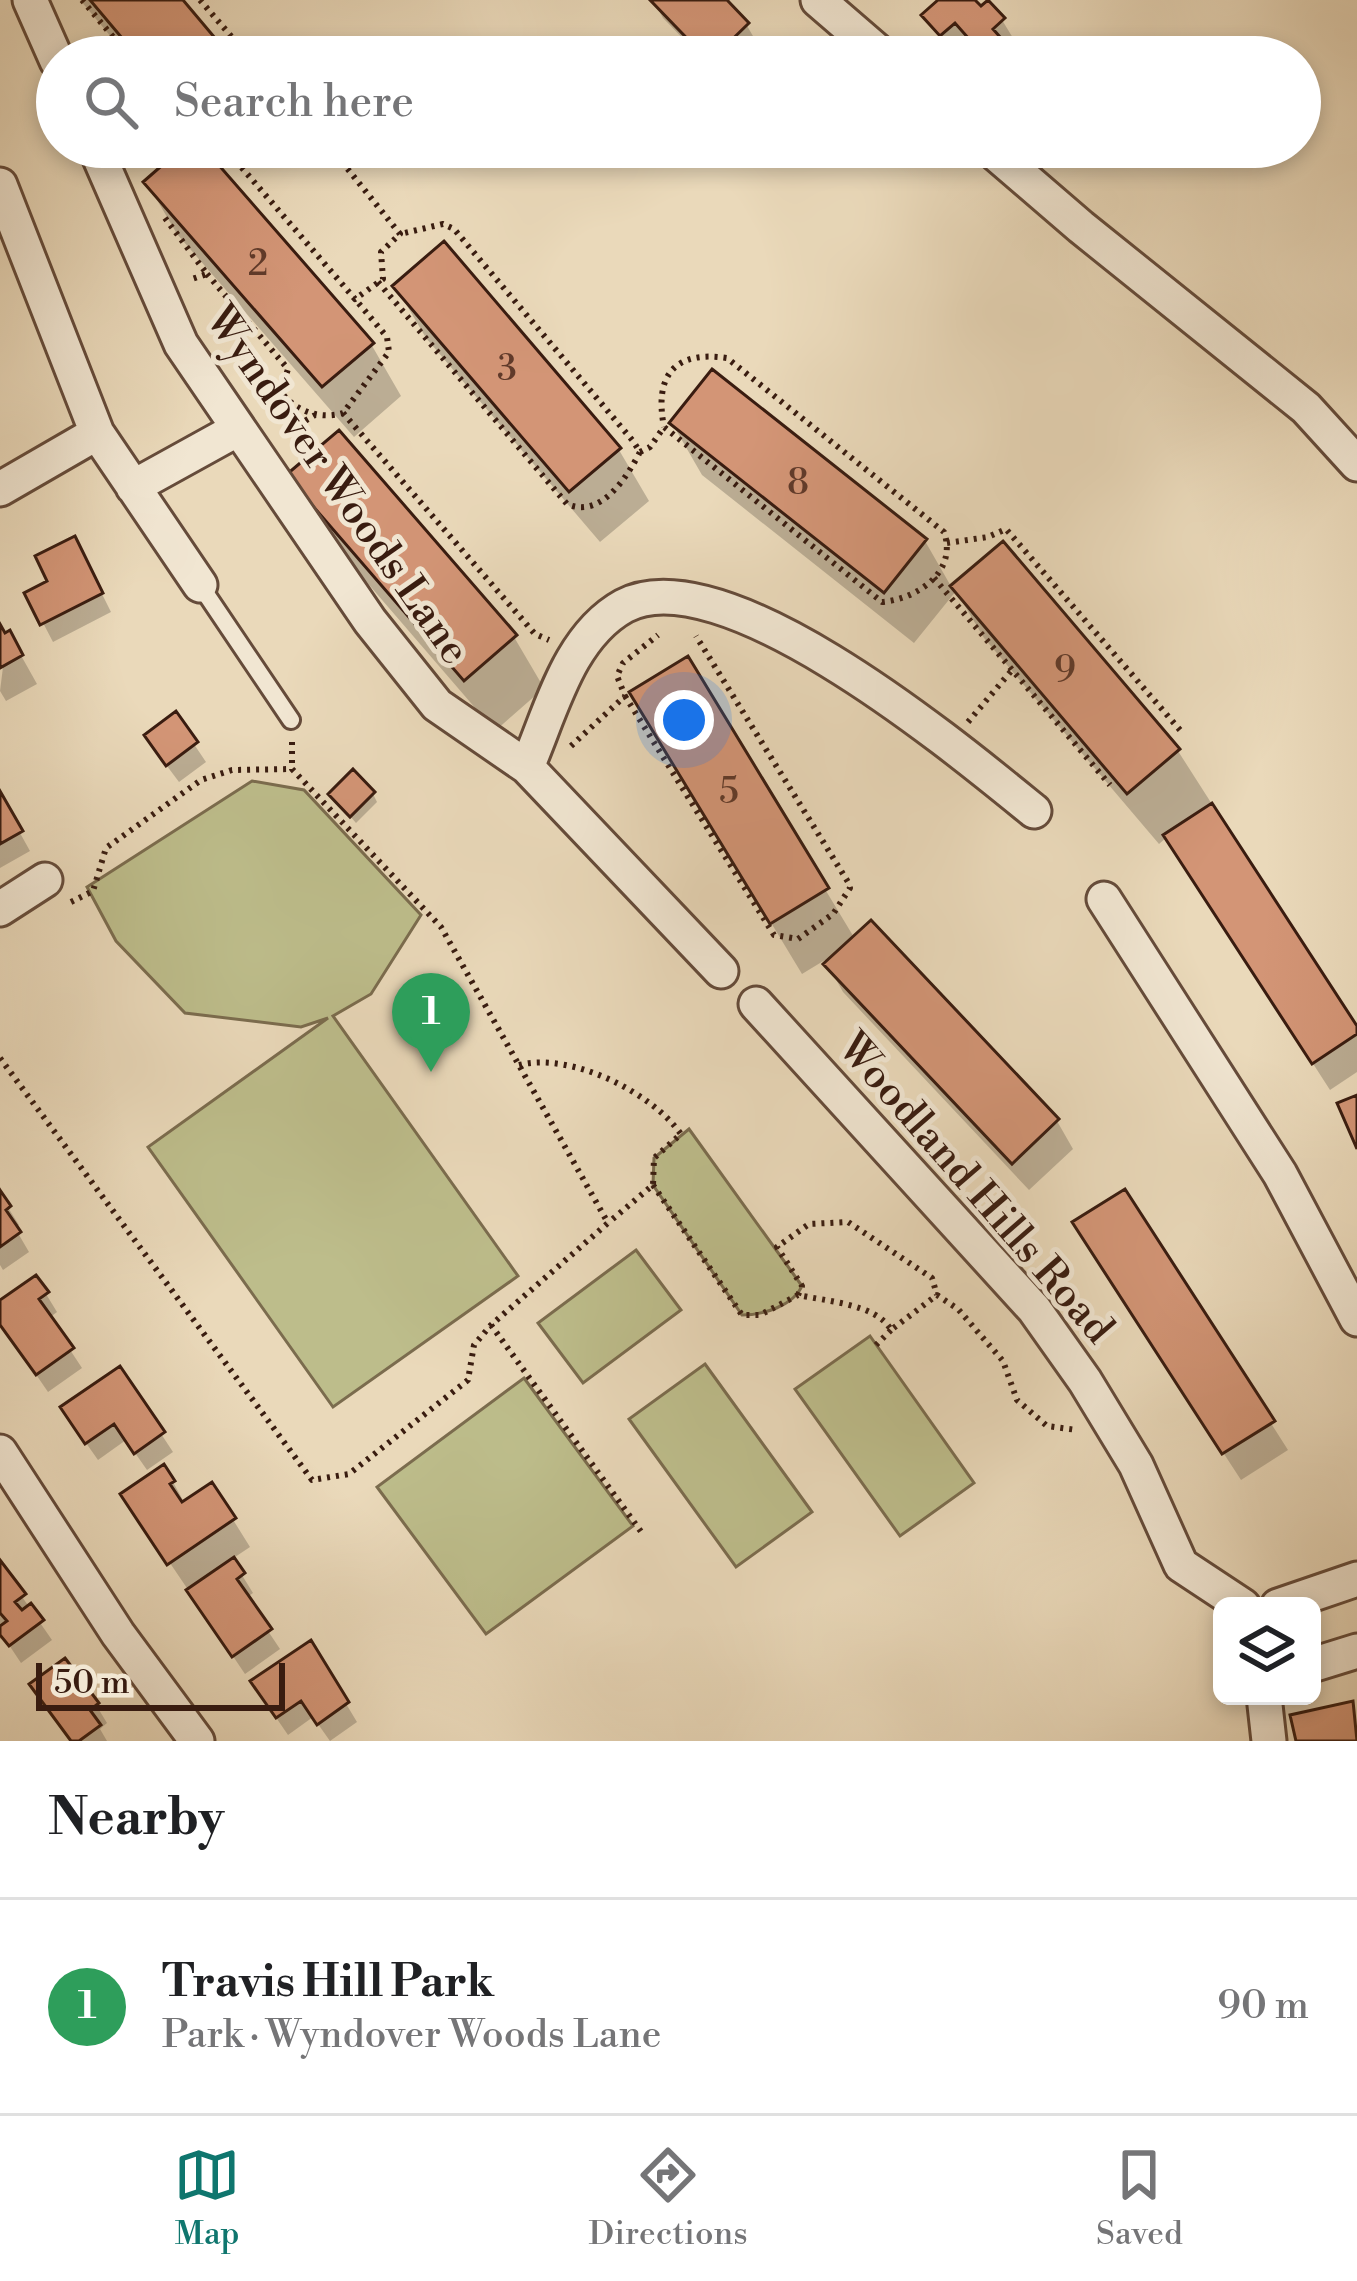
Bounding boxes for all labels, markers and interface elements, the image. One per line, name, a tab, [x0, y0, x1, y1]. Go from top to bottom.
search box	[36, 36, 1321, 168]
icon: search	[78, 69, 144, 135]
text: Search here	[174, 74, 414, 131]
house number: 2	[248, 242, 268, 287]
street label: Wyndover Woods Lane	[191, 294, 481, 676]
house number: 3	[497, 347, 517, 392]
house number: 8	[787, 461, 809, 506]
house number: 9	[1054, 648, 1076, 693]
your location	[654, 690, 714, 750]
house number: 5	[719, 770, 739, 815]
pin: 1	[392, 973, 470, 1072]
street label: Woodland Hills Road	[824, 1021, 1125, 1355]
map controls	[1213, 1597, 1321, 1705]
button: layers	[1213, 1597, 1321, 1705]
scale bar	[36, 1657, 285, 1710]
text: 50 m	[54, 1663, 130, 1704]
text: Nearby	[48, 1787, 224, 1851]
text: Travis Hill Park	[162, 1954, 494, 2011]
text: 1	[78, 1982, 96, 2031]
text: 90 m	[1217, 1982, 1309, 2031]
text: Park · Wyndover Woods Lane	[162, 2011, 661, 2060]
tab: Map	[174, 2142, 240, 2255]
tab: Directions	[589, 2142, 748, 2255]
tab: Saved	[1096, 2142, 1183, 2255]

